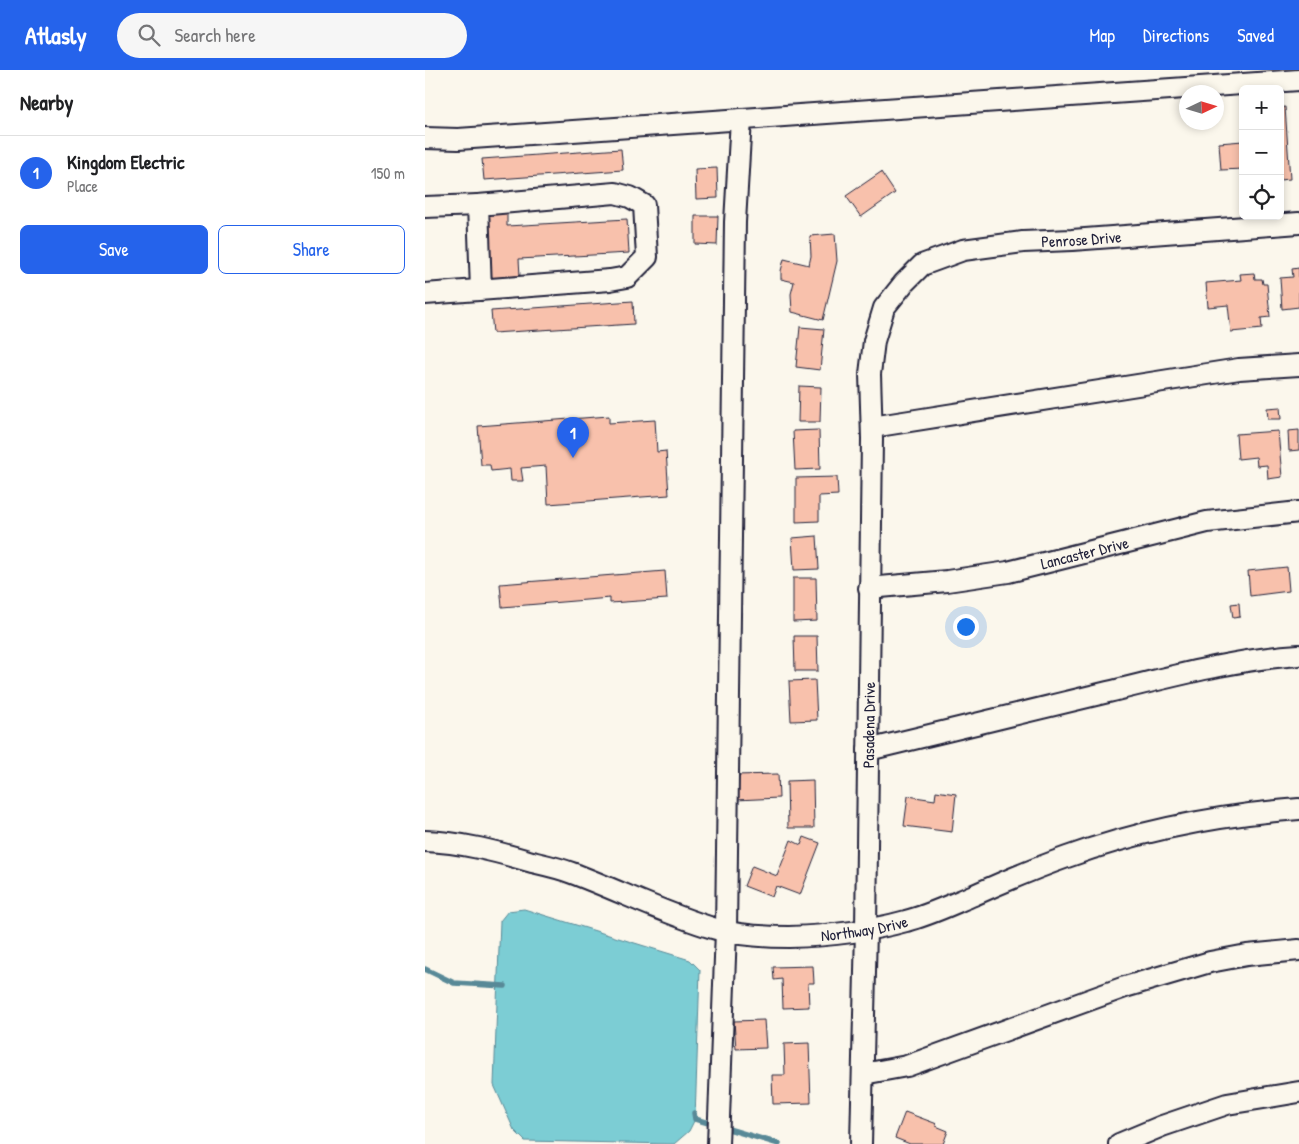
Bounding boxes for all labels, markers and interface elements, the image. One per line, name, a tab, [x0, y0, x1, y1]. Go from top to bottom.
search box	[117, 13, 467, 58]
text: Atlasly	[25, 19, 87, 51]
icon: search	[135, 21, 163, 49]
text: Search here	[175, 22, 256, 48]
text: Map	[1090, 23, 1115, 48]
text: Directions	[1143, 23, 1209, 48]
text: Saved	[1237, 23, 1274, 48]
north arrow	[1179, 85, 1224, 130]
map controls	[1239, 85, 1284, 220]
button: +	[1239, 85, 1284, 130]
text: Nearby	[20, 88, 73, 117]
button: −	[1239, 130, 1284, 175]
text: Kingdom Electric	[67, 149, 184, 175]
text: 1	[33, 162, 39, 184]
text: 150 m	[371, 162, 405, 184]
text: Place	[67, 175, 98, 197]
button: locate	[1239, 175, 1284, 220]
button: Save	[20, 225, 208, 274]
button: Share	[218, 225, 405, 274]
street label: Penrose Drive	[1041, 225, 1123, 252]
pin: 1	[557, 417, 589, 458]
street label: Lancaster Drive	[1038, 531, 1132, 574]
your location	[953, 614, 979, 640]
street label: Pasadena Drive	[857, 681, 880, 768]
street label: Northway Drive	[820, 910, 911, 946]

